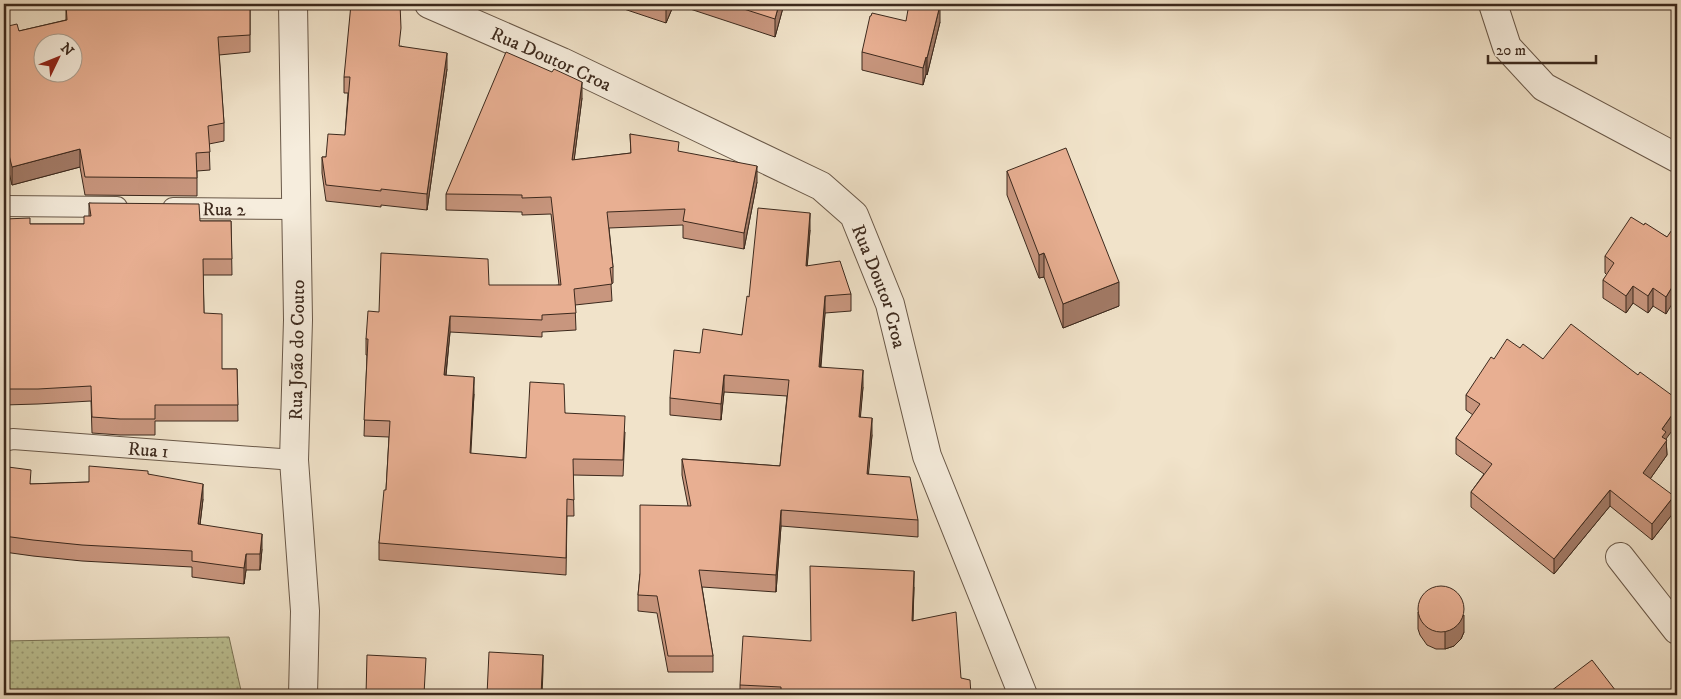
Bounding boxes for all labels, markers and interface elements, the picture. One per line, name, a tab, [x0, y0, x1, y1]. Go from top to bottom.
street label: Rua Doutor Croa	[487, 22, 615, 97]
north arrow	[32, 32, 82, 82]
scale bar	[1488, 32, 1596, 64]
text: N	[56, 39, 78, 61]
text: 20 m	[1496, 41, 1526, 60]
street label: Rua 2	[202, 198, 246, 222]
street label: Rua Doutor Croa	[846, 221, 910, 351]
street label: Rua João do Couto	[285, 279, 310, 421]
street label: Rua 1	[127, 438, 170, 464]

